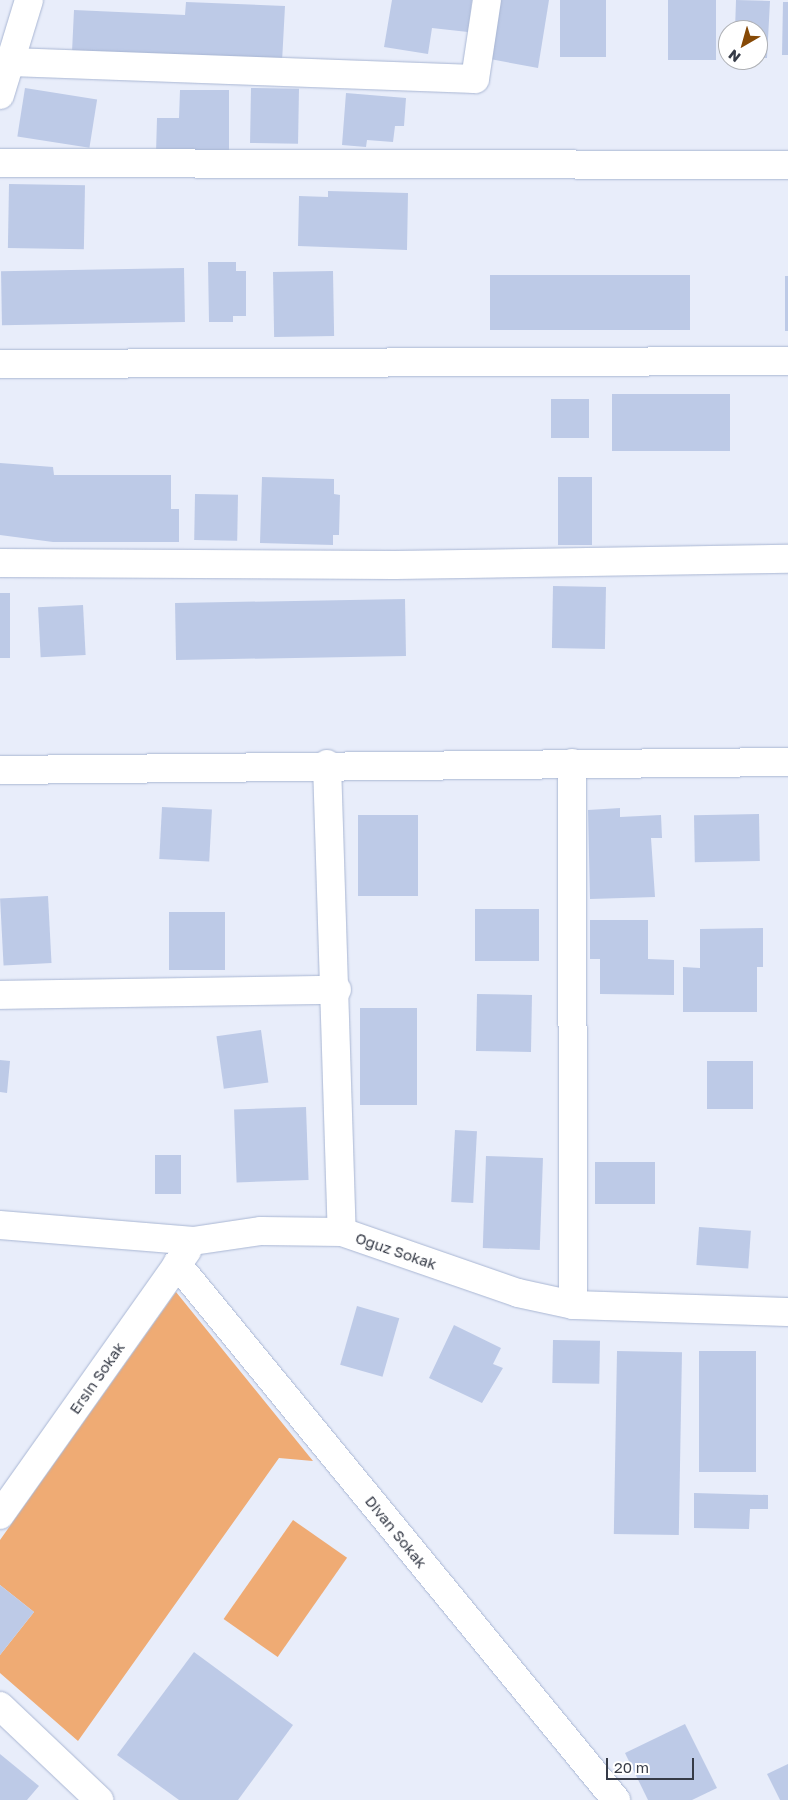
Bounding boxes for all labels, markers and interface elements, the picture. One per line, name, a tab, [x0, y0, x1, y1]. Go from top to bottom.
north arrow	[718, 20, 768, 70]
text: N	[725, 46, 744, 66]
street label: Oğuz Sokak	[353, 1229, 439, 1273]
street label: Ersin Sokak	[66, 1339, 128, 1417]
street label: Divan Sokak	[361, 1492, 431, 1572]
scale bar	[608, 1748, 696, 1780]
text: 20 m	[614, 1758, 649, 1776]

